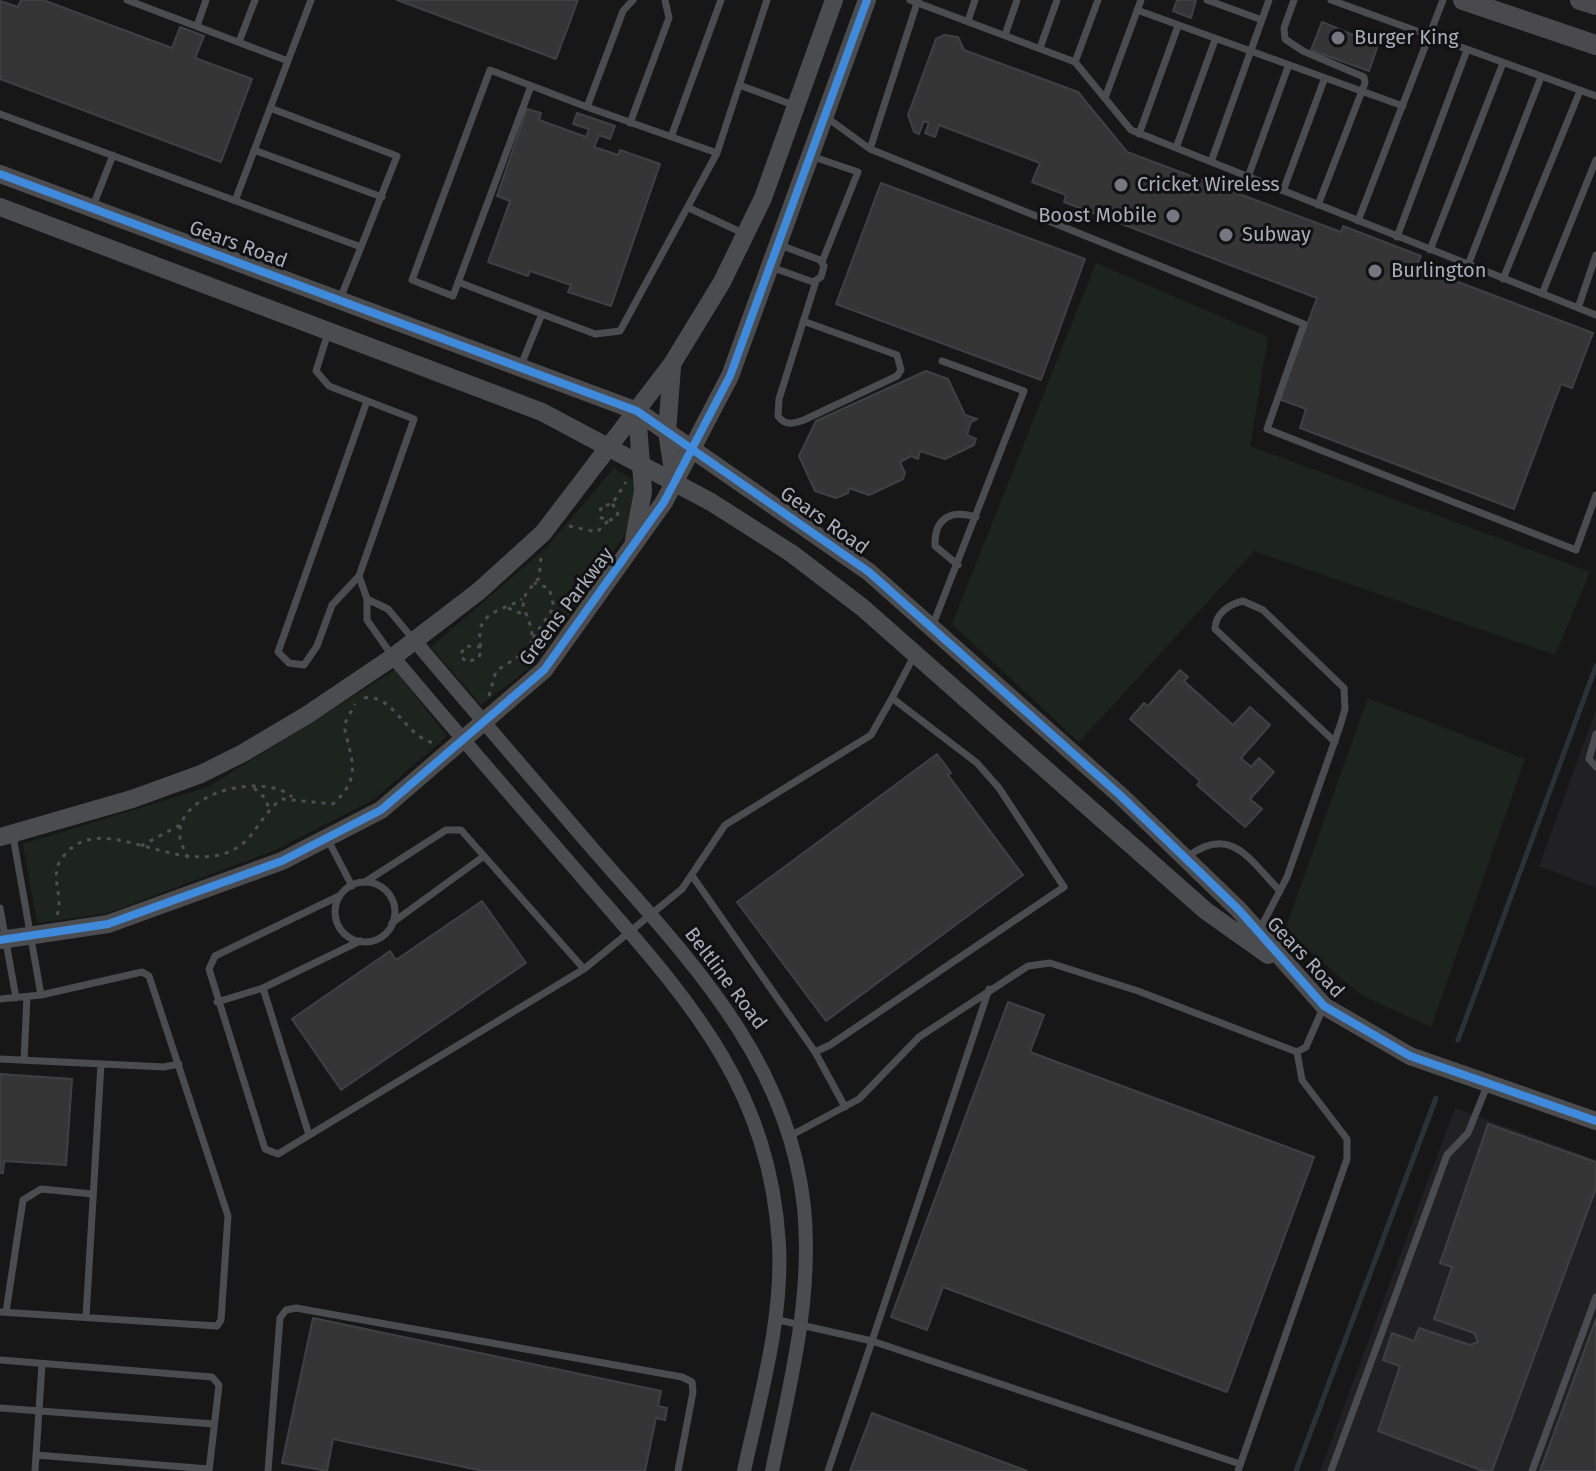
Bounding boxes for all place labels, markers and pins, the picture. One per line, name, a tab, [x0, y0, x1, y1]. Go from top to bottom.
place label: Burger King	[1354, 26, 1459, 50]
marker: Burger King	[1329, 29, 1347, 47]
place label: Cricket Wireless	[1137, 173, 1280, 197]
marker: Cricket Wireless	[1112, 176, 1130, 194]
place label: Boost Mobile	[1038, 204, 1157, 228]
marker: Boost Mobile	[1164, 207, 1182, 225]
place label: Subway	[1242, 223, 1311, 247]
marker: Subway	[1217, 226, 1235, 244]
place label: Burlington	[1391, 259, 1486, 283]
marker: Burlington	[1366, 262, 1384, 280]

